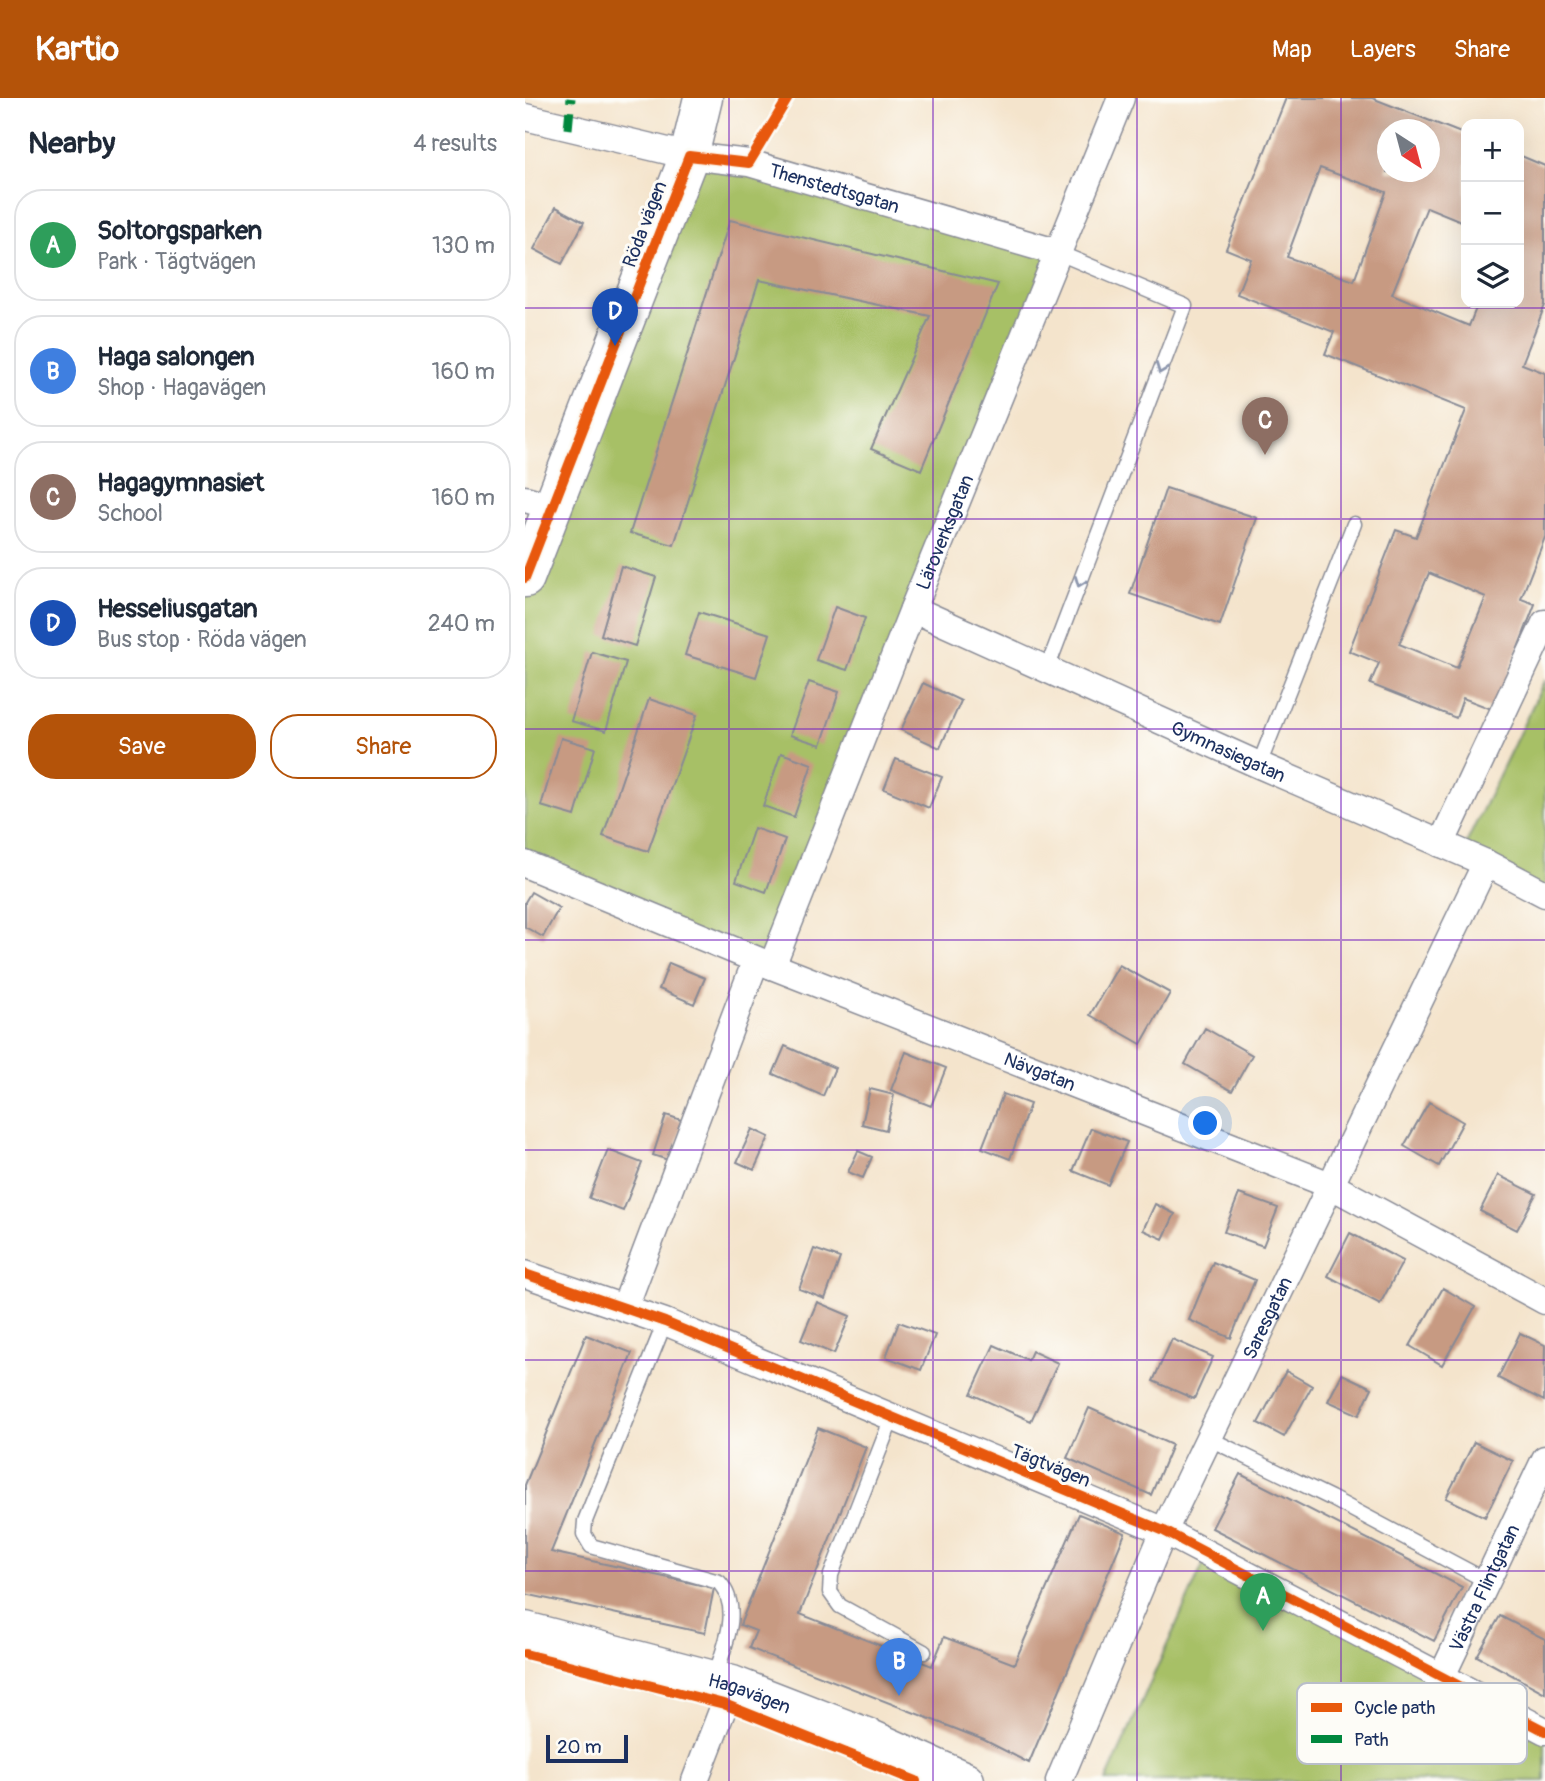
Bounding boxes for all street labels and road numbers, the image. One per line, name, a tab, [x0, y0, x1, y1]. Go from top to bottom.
street label: Thenstedtsgatan	[766, 159, 902, 219]
street label: Röda vägen	[618, 178, 672, 271]
street label: Läroverksgatan	[911, 471, 979, 593]
street label: Gymnasiegatan	[1167, 716, 1289, 788]
street label: Nävgatan	[1000, 1047, 1079, 1097]
street label: Saresgatan	[1238, 1273, 1298, 1363]
street label: Tägtvägen	[1007, 1439, 1094, 1493]
street label: Västra Flintgatan	[1444, 1520, 1525, 1656]
street label: Hagavägen	[705, 1668, 794, 1720]

